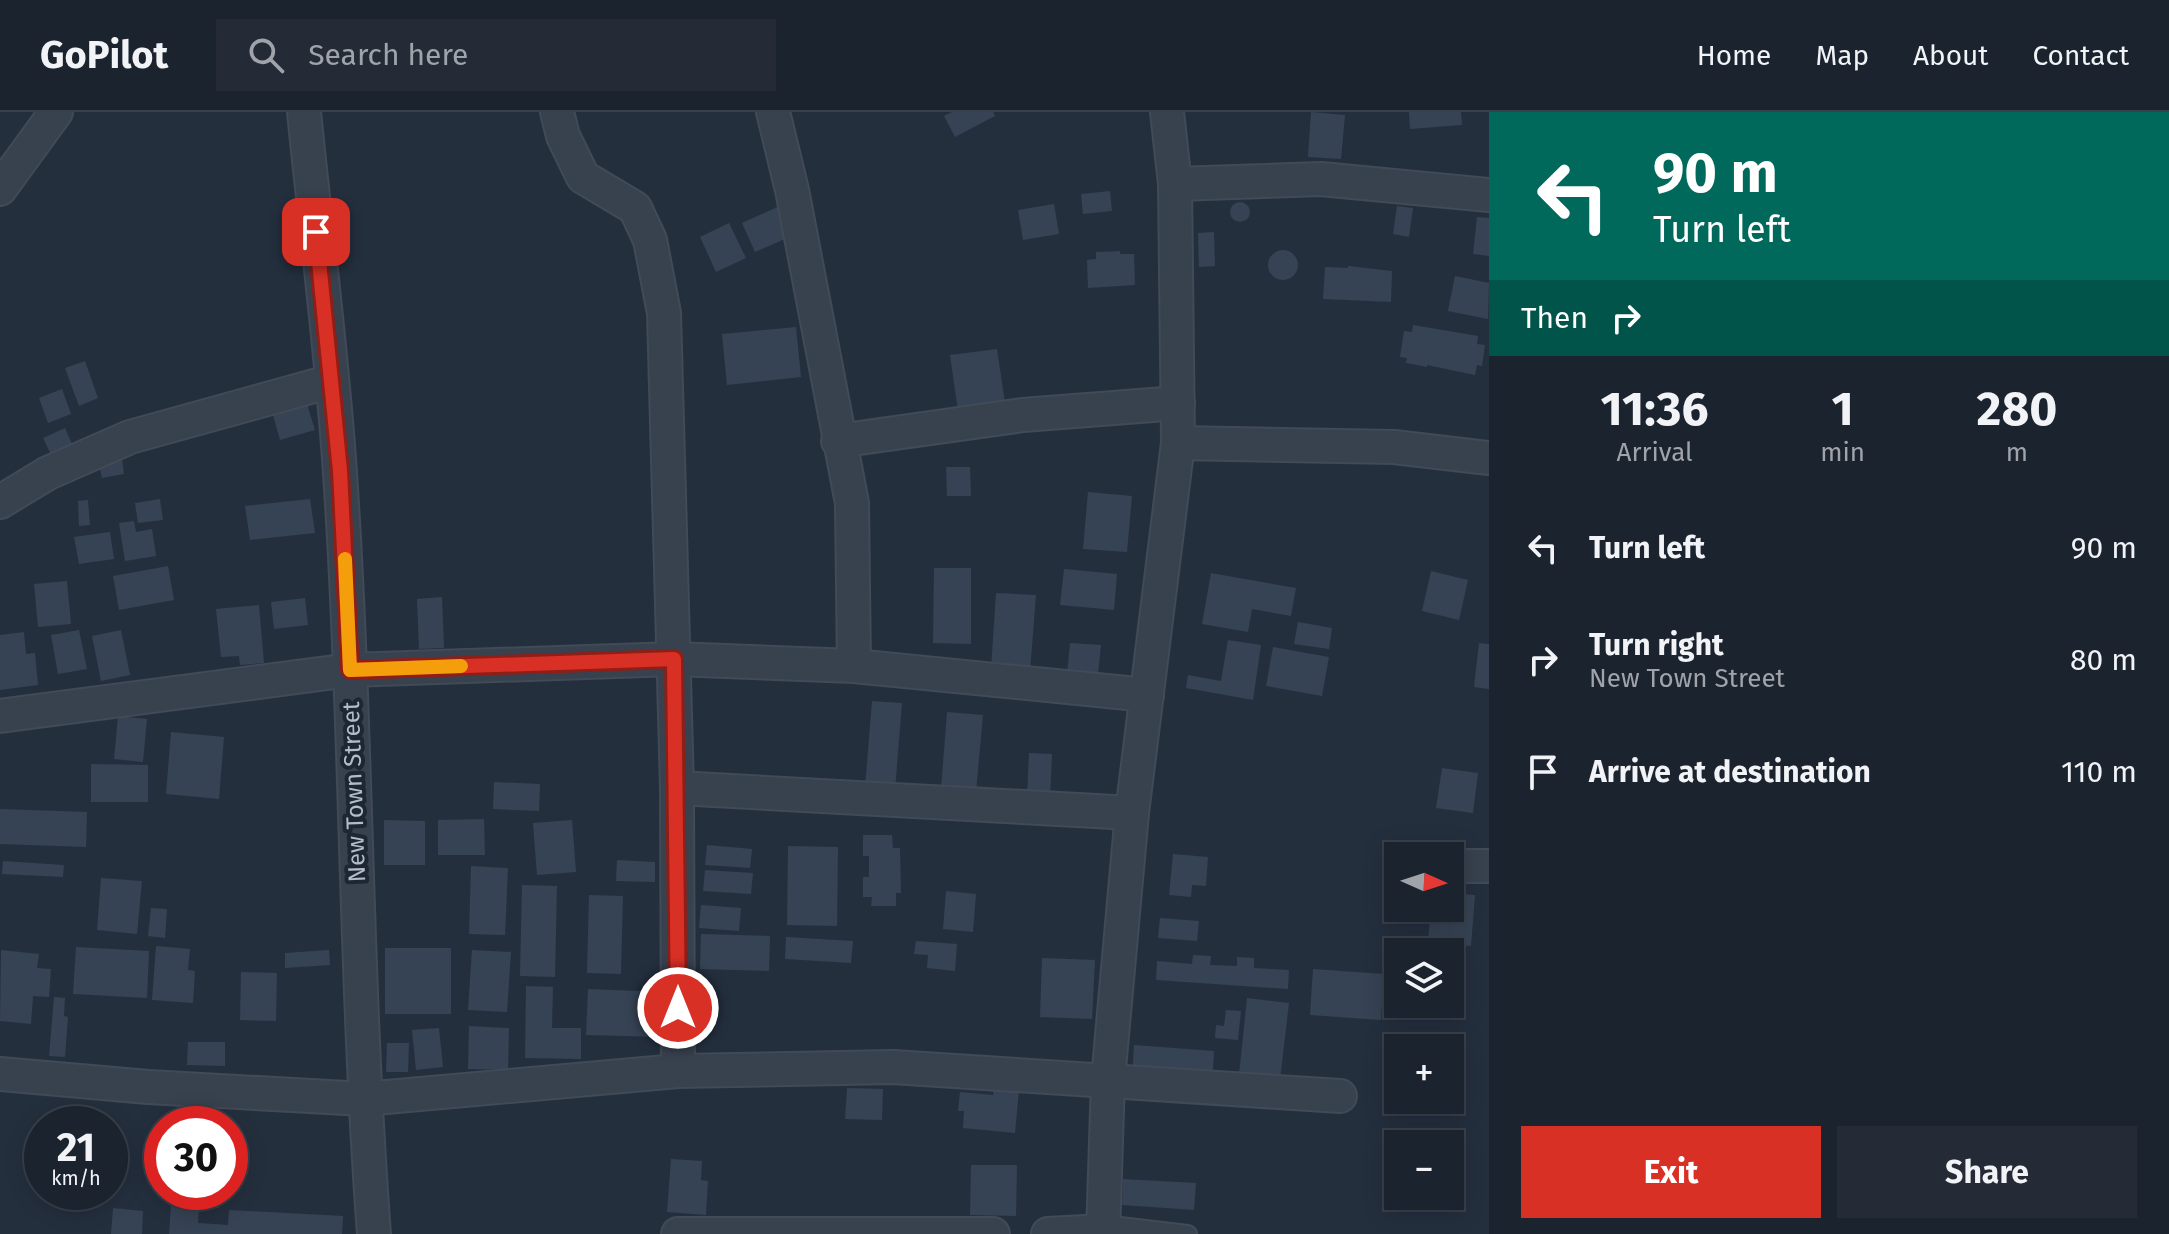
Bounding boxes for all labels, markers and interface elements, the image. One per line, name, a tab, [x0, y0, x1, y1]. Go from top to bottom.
search box	[216, 19, 776, 91]
text: GoPilot	[40, 32, 168, 78]
icon: search	[244, 33, 288, 77]
text: Search here	[308, 37, 468, 73]
text: Home	[1697, 39, 1771, 72]
text: Map	[1815, 39, 1869, 72]
text: About	[1913, 39, 1988, 72]
text: Contact	[2032, 39, 2129, 72]
text: 90 m	[1653, 140, 1778, 207]
icon: left	[1521, 144, 1625, 248]
pin	[282, 198, 350, 266]
text: Turn left	[1653, 208, 1791, 252]
icon: arrive	[294, 210, 338, 254]
icon: right	[1604, 296, 1648, 340]
text: Then	[1521, 300, 1588, 336]
text: 11:36	[1601, 380, 1709, 438]
text: 1	[1831, 380, 1854, 438]
text: 280	[1977, 380, 2057, 438]
text: Arrival	[1616, 437, 1693, 468]
text: min	[1820, 437, 1865, 468]
text: m	[2006, 437, 2028, 468]
icon: left	[1521, 526, 1565, 570]
text: Turn left	[1589, 530, 1705, 566]
text: 90 m	[2071, 530, 2137, 566]
text: Turn right	[1589, 627, 1724, 663]
icon: right	[1521, 638, 1565, 682]
text: 80 m	[2070, 642, 2137, 678]
text: New Town Street	[1589, 663, 1785, 694]
street label: New Town Street	[337, 701, 371, 883]
icon: arrive	[1521, 750, 1565, 794]
text: Arrive at destination	[1589, 754, 1871, 790]
text: 110 m	[2061, 754, 2137, 790]
north arrow	[1384, 842, 1464, 922]
map controls	[1384, 842, 1464, 1210]
button: layers	[1384, 938, 1464, 1018]
position arrow	[636, 966, 720, 1050]
button: +	[1384, 1034, 1464, 1114]
speed limit sign: 30	[144, 1106, 248, 1210]
text: 21	[57, 1124, 95, 1172]
button: Exit	[1521, 1126, 1821, 1218]
button: Share	[1837, 1126, 2137, 1218]
button: −	[1384, 1130, 1464, 1210]
text: km/h	[51, 1166, 101, 1190]

